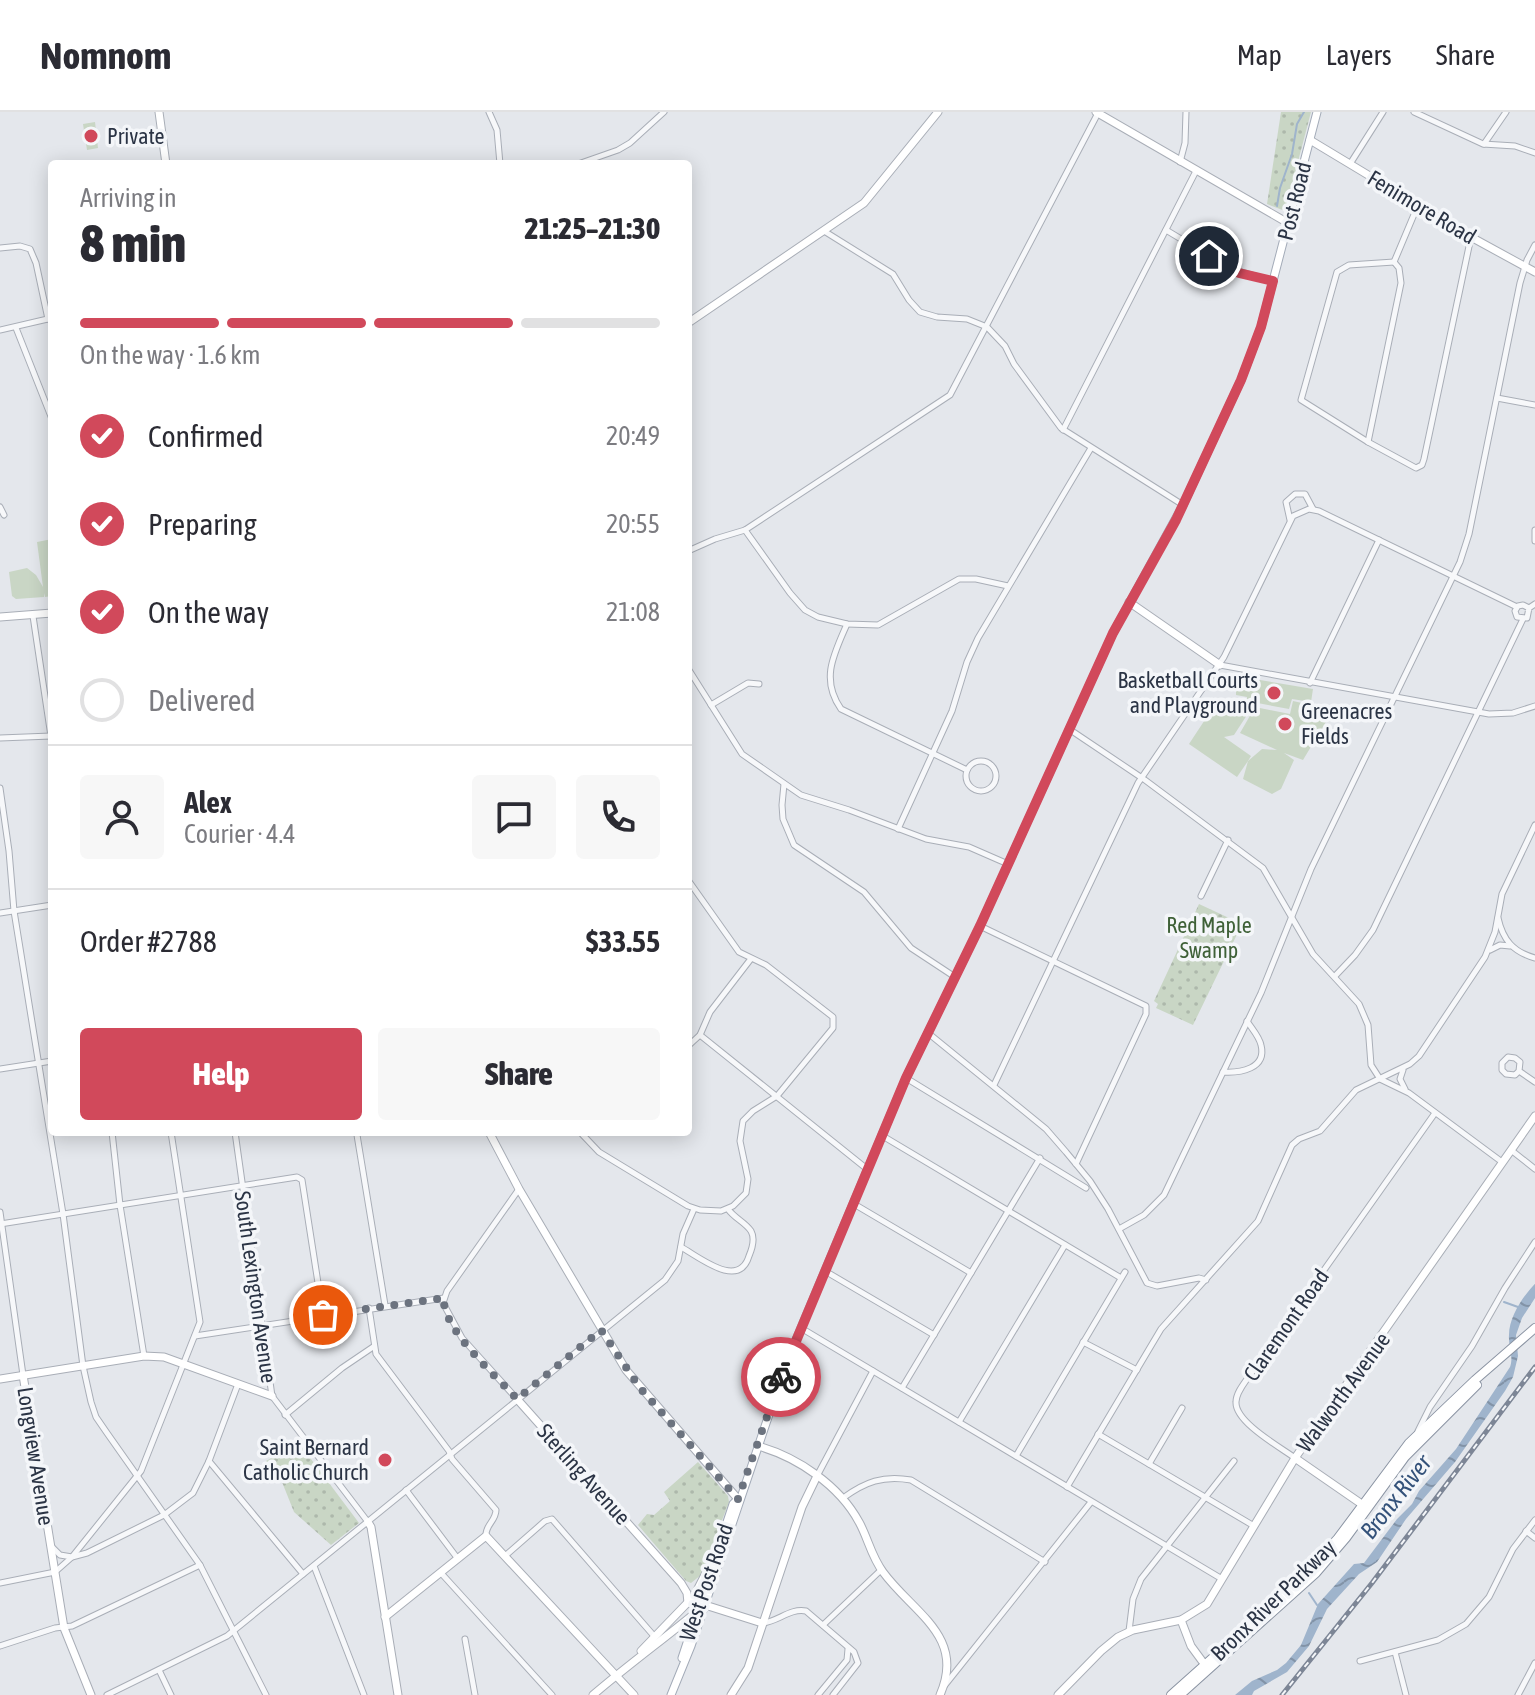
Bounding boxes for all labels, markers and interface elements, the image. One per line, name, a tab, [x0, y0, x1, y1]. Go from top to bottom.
text: Nomnom	[40, 34, 171, 77]
text: Map	[1237, 39, 1282, 71]
text: Layers	[1326, 39, 1392, 71]
text: Share	[1436, 39, 1495, 71]
place label: Private	[107, 123, 165, 149]
marker: Private	[82, 127, 100, 145]
street label: Post Road	[1272, 159, 1316, 243]
street label: Fenimore Road	[1363, 164, 1481, 250]
text: Arriving in	[80, 183, 177, 213]
text: 21:25–21:30	[525, 211, 660, 245]
text: 8 min	[80, 213, 186, 273]
pin	[1175, 222, 1243, 290]
icon: home	[1187, 234, 1231, 278]
text: On the way · 1.6 km	[80, 340, 260, 370]
icon: check	[80, 414, 124, 458]
text: Confirmed	[148, 419, 263, 453]
text: 20:49	[606, 421, 660, 451]
icon: check	[80, 502, 124, 546]
text: Preparing	[148, 507, 257, 541]
text: 20:55	[606, 509, 660, 539]
icon: check	[80, 590, 124, 634]
text: On the way	[148, 595, 269, 629]
text: 21:08	[606, 597, 660, 627]
place label: Basketball Courts and Playground	[1117, 667, 1258, 718]
text: Delivered	[148, 683, 256, 717]
marker: Basketball Courts and Playground	[1265, 684, 1283, 702]
place label: Greenacres Fields	[1301, 698, 1393, 749]
marker: Greenacres Fields	[1276, 715, 1294, 733]
button: person	[80, 775, 164, 859]
button: chat	[472, 775, 556, 859]
button: phone	[576, 775, 660, 859]
text: Alex	[184, 785, 232, 819]
text: Courier · 4.4	[184, 819, 295, 849]
park label: Red Maple Swamp	[1166, 912, 1252, 963]
text: Order #2788	[80, 924, 217, 958]
text: $33.55	[586, 924, 660, 958]
button: Help	[80, 1028, 362, 1120]
button: Share	[378, 1028, 660, 1120]
street label: South Lexington Avenue	[230, 1189, 282, 1385]
street label: Claremont Road	[1238, 1264, 1334, 1386]
pin	[289, 1281, 357, 1349]
icon: bag	[301, 1293, 345, 1337]
street label: Walworth Avenue	[1291, 1327, 1395, 1457]
courier	[741, 1337, 821, 1417]
icon: bike	[759, 1355, 803, 1399]
street label: Longview Avenue	[12, 1385, 60, 1527]
street label: Sterling Avenue	[532, 1418, 636, 1530]
place label: Saint Bernard Catholic Church	[243, 1434, 369, 1485]
water label: Bronx River	[1355, 1449, 1437, 1544]
marker: Saint Bernard Catholic Church	[376, 1451, 394, 1469]
street label: West Post Road	[674, 1520, 738, 1644]
street label: Bronx River Parkway	[1205, 1534, 1341, 1666]

